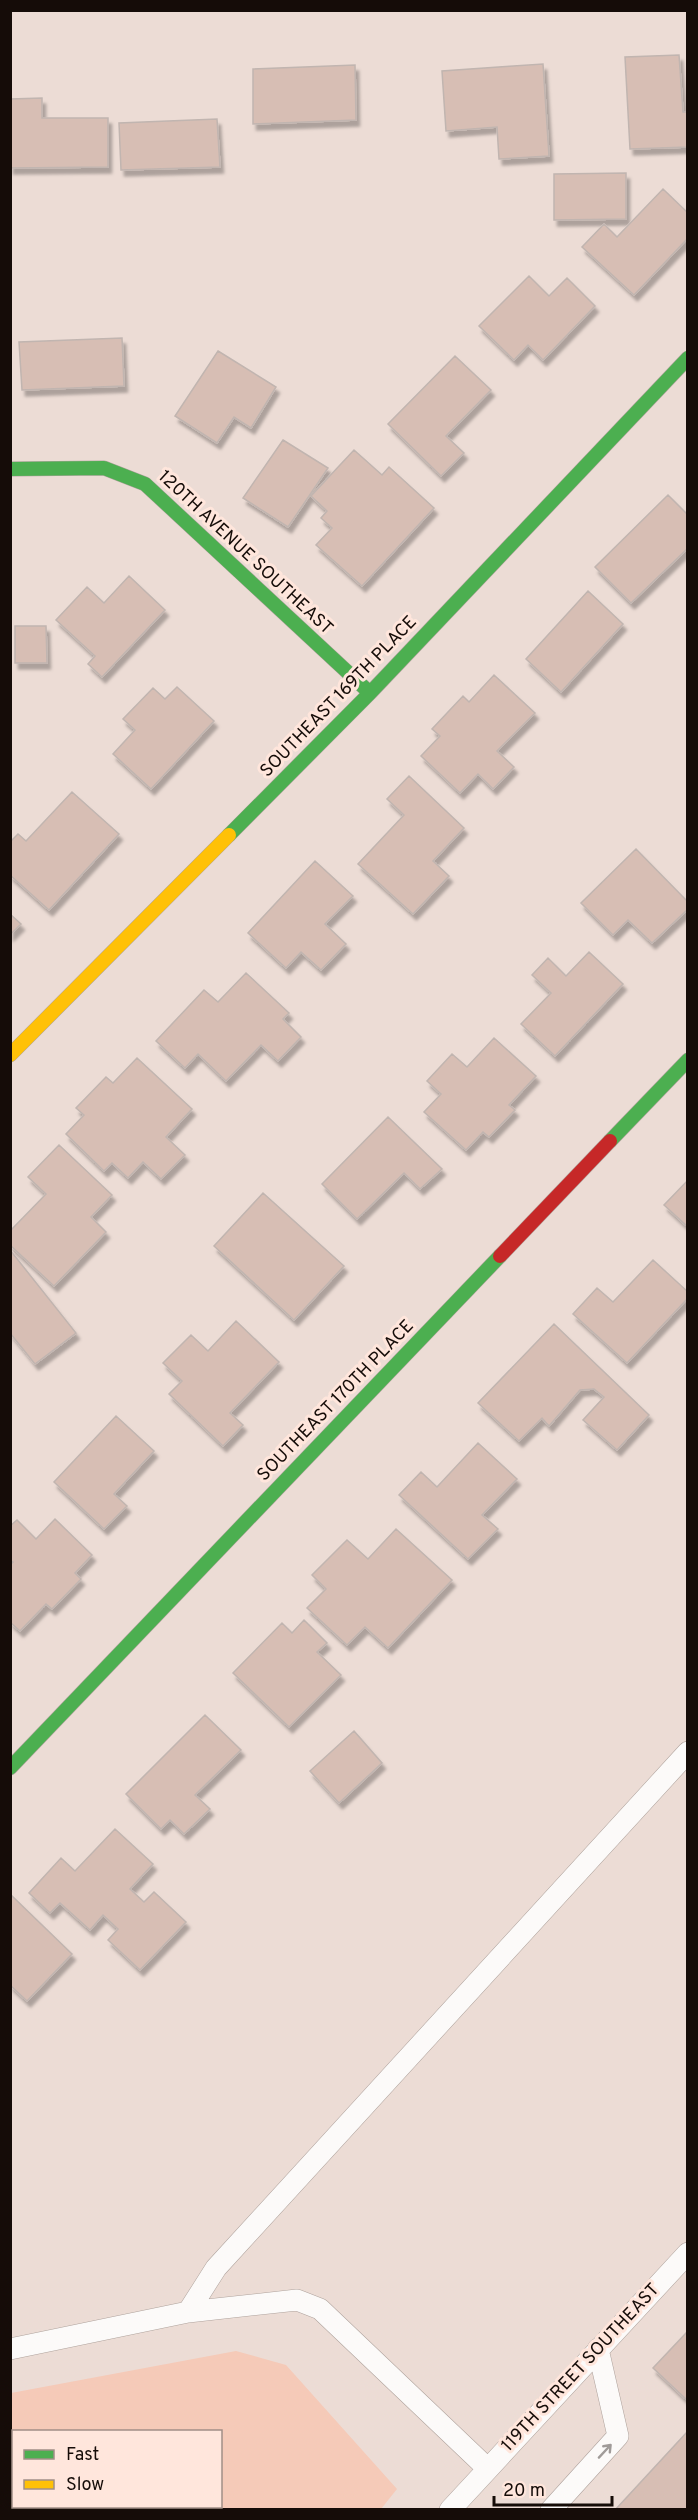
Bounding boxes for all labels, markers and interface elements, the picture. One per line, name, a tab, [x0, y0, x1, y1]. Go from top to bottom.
street label: 120TH AVENUE SOUTHEAST	[153, 466, 337, 640]
street label: SOUTHEAST 169TH PLACE	[256, 611, 422, 783]
street label: SOUTHEAST 170TH PLACE	[253, 1315, 419, 1487]
street label: 119TH STREET SOUTHEAST	[497, 2279, 665, 2457]
legend	[12, 2430, 222, 2508]
text: Fast	[66, 2444, 99, 2467]
one-way arrow	[597, 2444, 611, 2459]
scale bar	[494, 2469, 612, 2507]
text: Slow	[66, 2474, 104, 2497]
text: 20 m	[503, 2480, 545, 2503]

